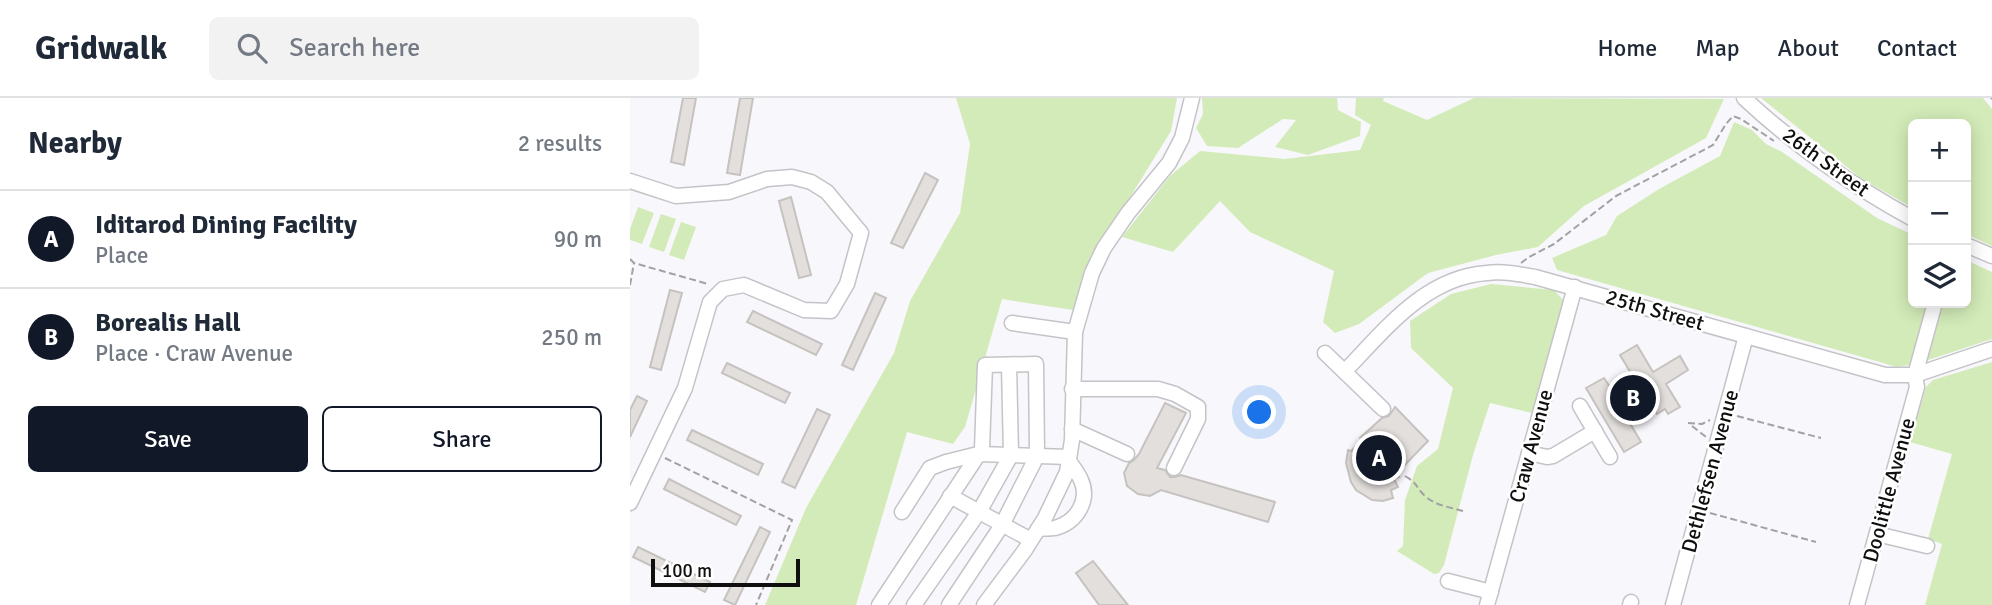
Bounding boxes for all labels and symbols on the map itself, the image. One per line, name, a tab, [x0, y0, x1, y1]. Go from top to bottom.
street label: 26th Street	[1778, 122, 1874, 202]
street label: 25th Street	[1603, 284, 1707, 336]
pin: B	[1610, 372, 1656, 424]
street label: Craw Avenue	[1503, 387, 1559, 505]
street label: Dethlefsen Avenue	[1676, 387, 1744, 555]
your location	[1242, 395, 1276, 429]
street label: Doolittle Avenue	[1857, 415, 1921, 565]
pin: A	[1356, 432, 1402, 484]
scale bar	[651, 556, 800, 588]

